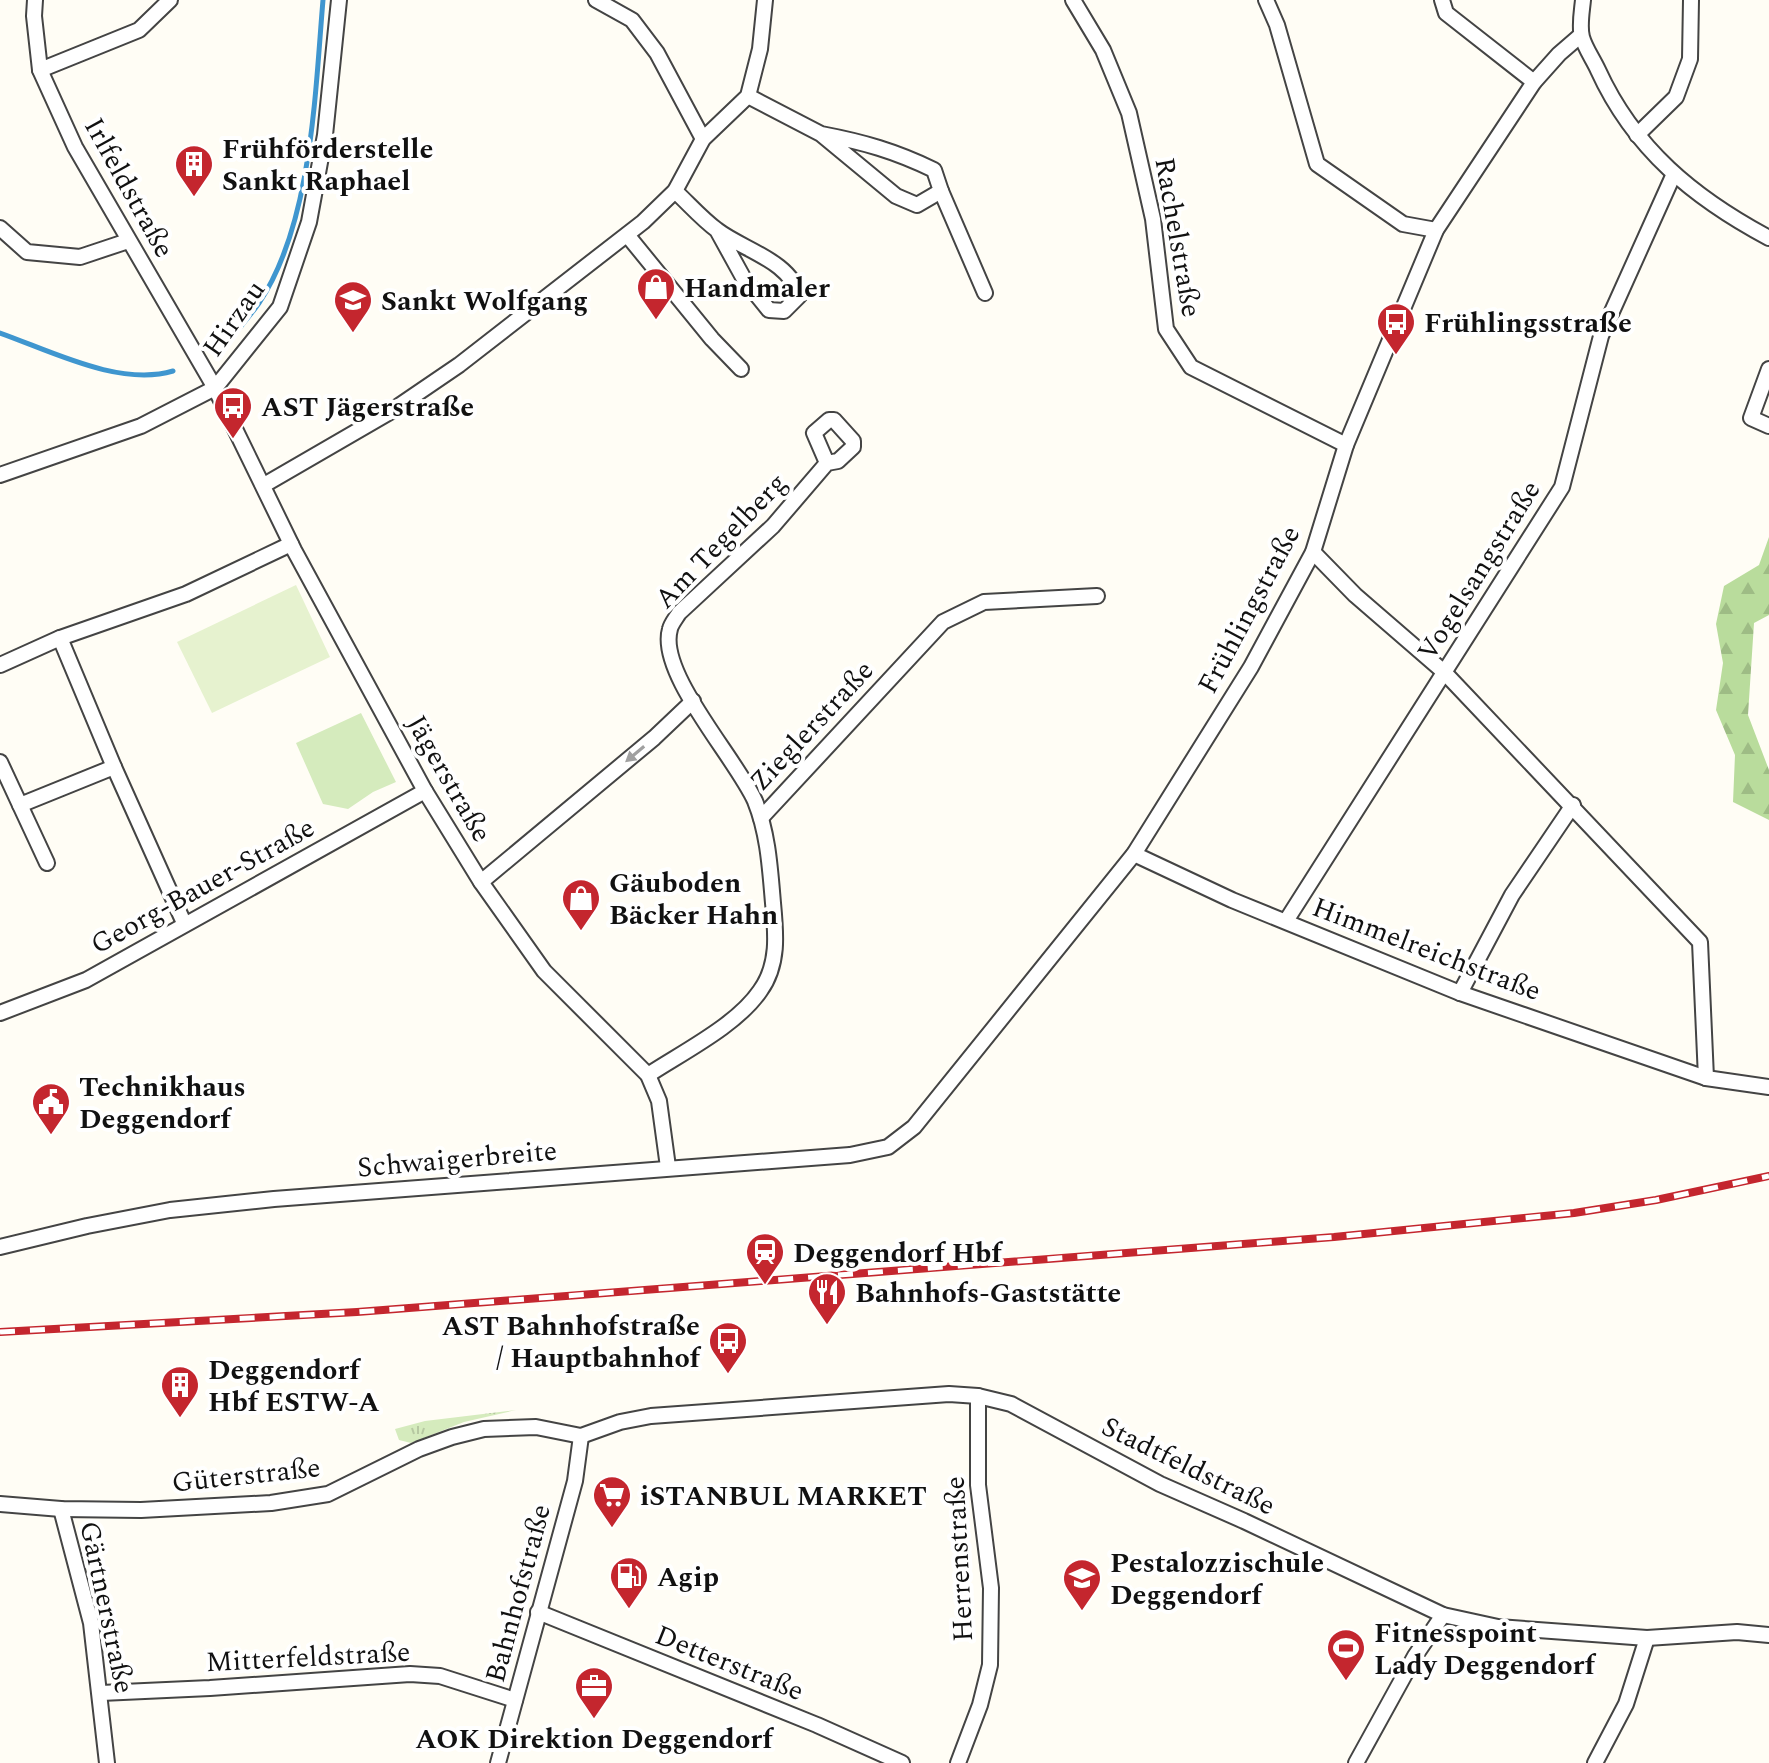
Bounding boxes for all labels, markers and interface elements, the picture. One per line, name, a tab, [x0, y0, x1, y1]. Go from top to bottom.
street label: Irlfeldstraße	[72, 110, 185, 266]
place label: Frühförderstelle Sankt Raphael	[222, 128, 433, 203]
building icon: Frühförderstelle Sankt Raphael	[173, 143, 215, 198]
street label: Rachelstraße	[1142, 154, 1213, 321]
shop icon: Handmaler	[635, 266, 677, 321]
place label: Handmaler	[684, 267, 830, 310]
street label: Hirzau	[192, 272, 276, 366]
school or university icon: Sankt Wolfgang	[332, 279, 374, 334]
place label: Sankt Wolfgang	[381, 280, 588, 323]
bus stop icon: Frühlingsstraße	[1375, 301, 1417, 356]
place label: Frühlingsstraße	[1424, 302, 1632, 345]
bus stop icon: AST Jägerstraße	[212, 385, 254, 440]
place label: AST Jägerstraße	[261, 386, 474, 429]
street label: Am Tegelberg	[645, 463, 798, 619]
street label: Vogelsangstraße	[1407, 472, 1552, 669]
street label: Frühlingstraße	[1187, 518, 1312, 702]
street label: Zieglerstraße	[740, 651, 884, 801]
street label: Jägerstraße	[395, 707, 503, 850]
one-way arrow	[626, 745, 646, 762]
street label: Georg-Bauer-Straße	[83, 807, 323, 966]
place label: Gäuboden Bäcker Hahn	[609, 862, 778, 937]
shop icon: Gäuboden Bäcker Hahn	[560, 877, 602, 932]
street label: Himmelreichstraße	[1306, 886, 1547, 1013]
place label: Technikhaus Deggendorf	[79, 1066, 246, 1141]
public building icon: Technikhaus Deggendorf	[30, 1081, 72, 1136]
street label: Schwaigerbreite	[355, 1129, 559, 1190]
station icon: Deggendorf Hbf	[744, 1231, 786, 1286]
place label: Deggendorf Hbf	[793, 1232, 1003, 1275]
restaurant icon: Bahnhofs-Gaststätte	[806, 1271, 848, 1326]
place label: Bahnhofs-Gaststätte	[855, 1272, 1121, 1315]
place label: AST Bahnhofstraße / Hauptbahnhof	[442, 1305, 702, 1380]
bus stop icon: AST Bahnhofstraße / Hauptbahnhof	[707, 1320, 749, 1375]
place label: Deggendorf Hbf ESTW-A	[208, 1349, 380, 1424]
building icon: Deggendorf Hbf ESTW-A	[159, 1364, 201, 1419]
street label: Stadtfeldstraße	[1094, 1406, 1283, 1527]
street label: Güterstraße	[170, 1446, 323, 1505]
supermarket icon: iSTANBUL MARKET	[591, 1474, 633, 1529]
place label: iSTANBUL MARKET	[640, 1475, 927, 1518]
street label: Herrenstraße	[934, 1475, 985, 1643]
street label: Bahnhofstraße	[474, 1499, 563, 1687]
street label: Gärtnerstraße	[67, 1517, 146, 1697]
place label: Pestalozzischule Deggendorf	[1110, 1542, 1324, 1617]
fuel station icon: Agip	[608, 1555, 650, 1610]
place label: Agip	[657, 1556, 719, 1599]
school or university icon: Pestalozzischule Deggendorf	[1061, 1557, 1103, 1612]
place label: Fitnesspoint Lady Deggendorf	[1374, 1612, 1597, 1687]
street label: Detterstraße	[648, 1614, 810, 1713]
sports icon: Fitnesspoint Lady Deggendorf	[1325, 1627, 1367, 1682]
street label: Mitterfeldstraße	[205, 1631, 412, 1684]
office icon: AOK Direktion Deggendorf	[573, 1665, 615, 1720]
place label: AOK Direktion Deggendorf	[415, 1718, 774, 1761]

